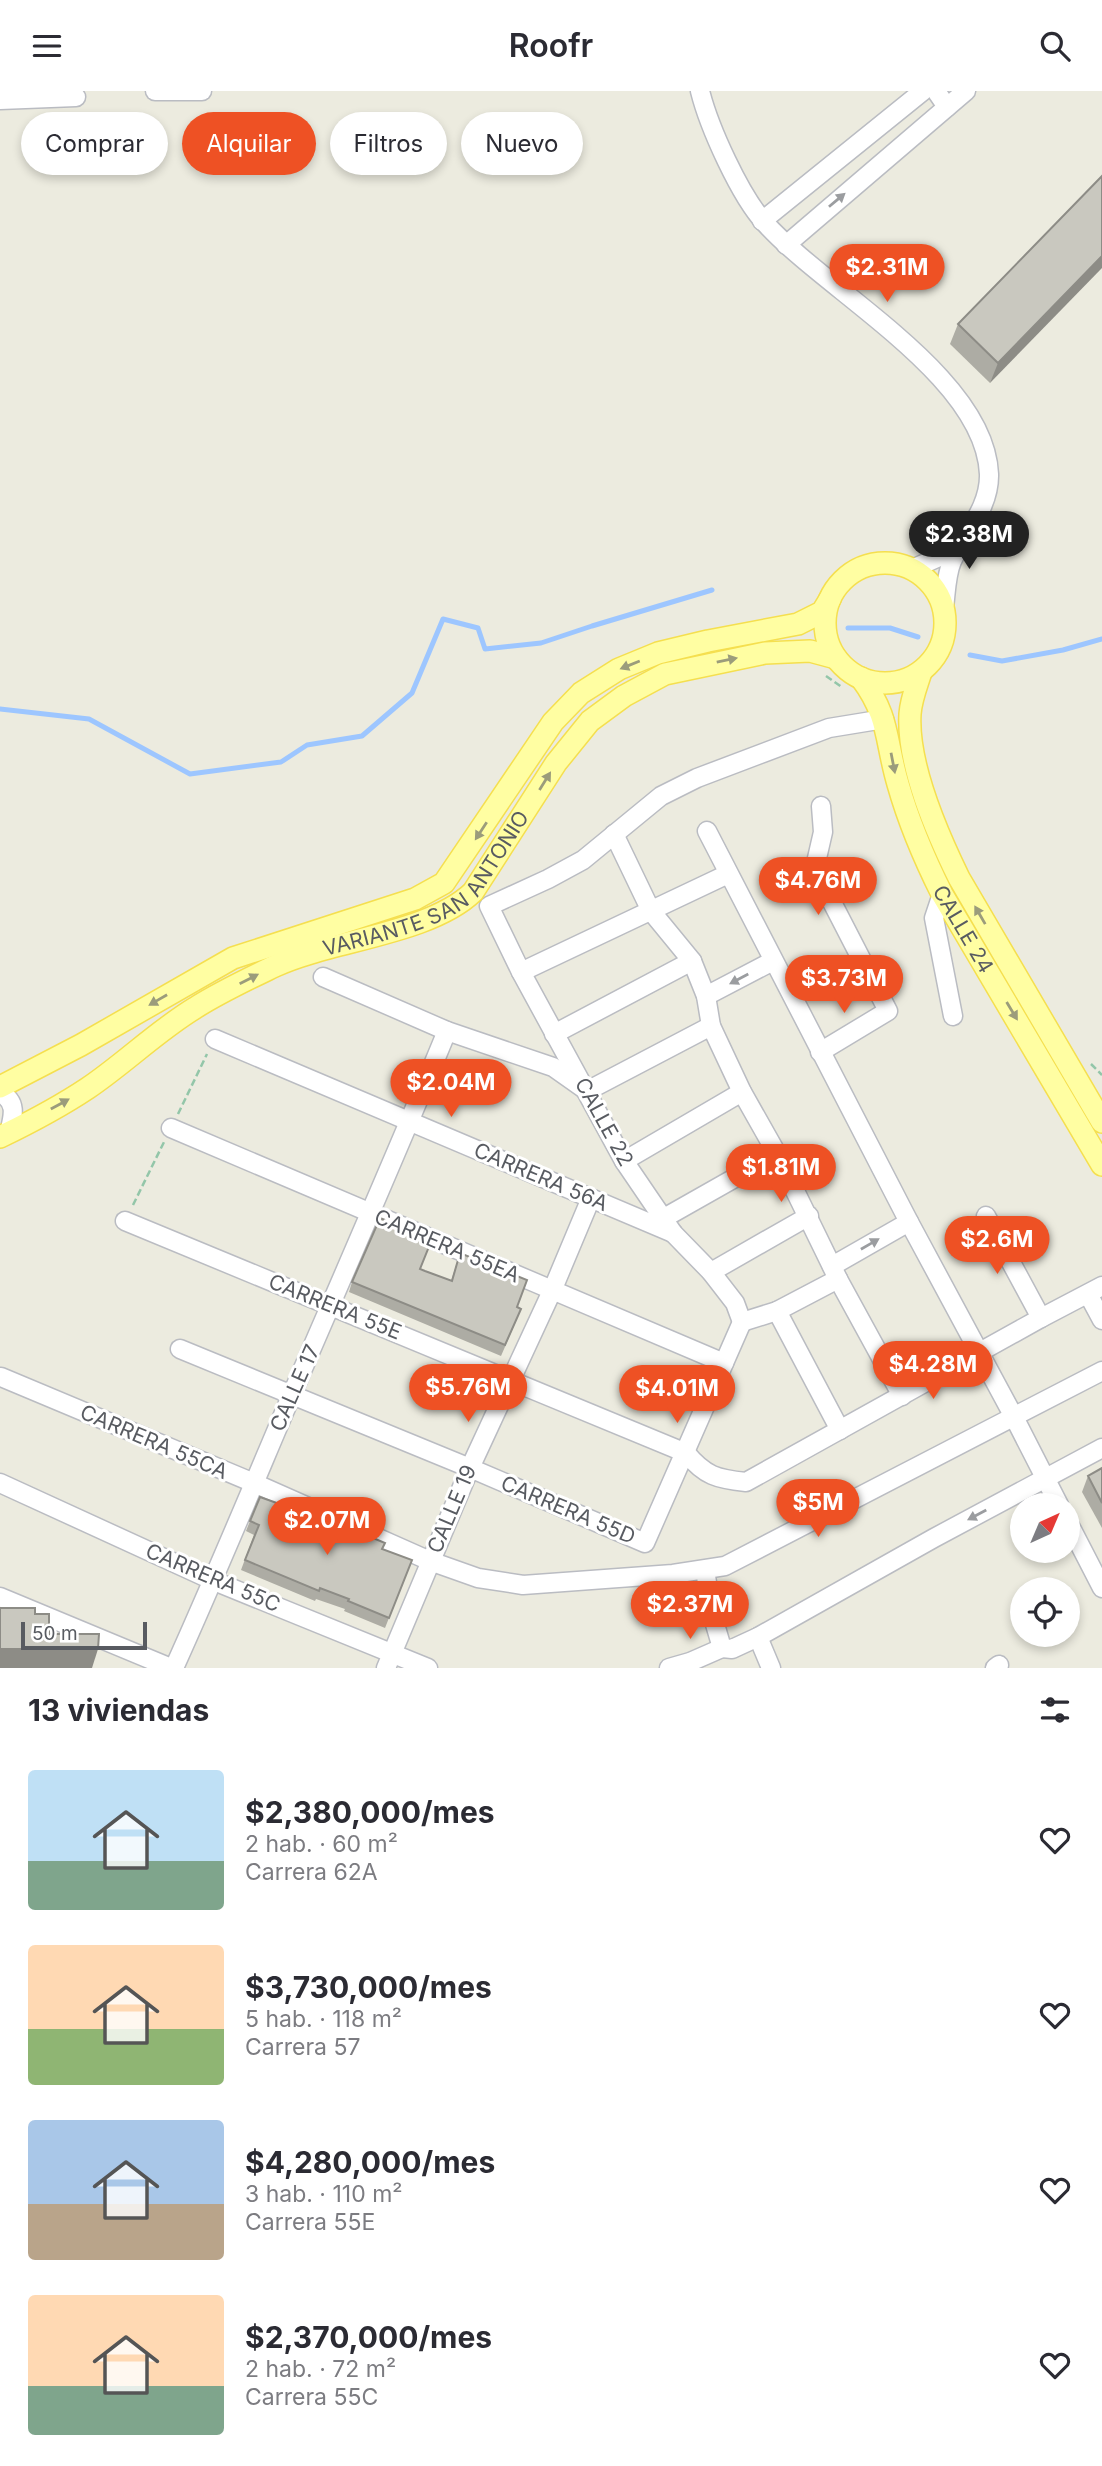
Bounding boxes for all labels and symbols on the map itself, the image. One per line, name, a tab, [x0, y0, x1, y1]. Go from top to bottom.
one-way arrow	[829, 193, 846, 208]
pin: $2.31M	[830, 245, 944, 304]
pin: $2.38M	[912, 511, 1026, 571]
one-way arrow	[716, 655, 738, 666]
one-way arrow	[619, 659, 640, 670]
one-way arrow	[888, 752, 899, 774]
one-way arrow	[538, 771, 551, 790]
street label: VARIANTE SAN ANTONIO	[320, 806, 534, 961]
one-way arrow	[475, 821, 488, 840]
pin: $4.76M	[761, 857, 875, 917]
street label: CALLE 24	[928, 881, 999, 977]
one-way arrow	[974, 906, 987, 925]
pin: $3.73M	[787, 955, 901, 1015]
one-way arrow	[729, 973, 749, 984]
one-way arrow	[239, 974, 259, 985]
one-way arrow	[149, 994, 168, 1006]
one-way arrow	[1005, 1002, 1018, 1021]
pin: $2.04M	[394, 1059, 508, 1119]
street label: CALLE 22	[570, 1073, 639, 1170]
one-way arrow	[50, 1098, 69, 1110]
street label: CARRERA 56A	[470, 1137, 612, 1216]
pin: $1.81M	[724, 1145, 838, 1204]
street label: CARRERA 55EA	[371, 1204, 524, 1287]
pin: $2.6M	[948, 1217, 1046, 1276]
one-way arrow	[861, 1238, 880, 1250]
street label: CARRERA 55E	[265, 1269, 405, 1345]
street label: CALLE 17	[264, 1341, 325, 1435]
pin: $4.28M	[876, 1341, 990, 1401]
pin: $5.76M	[411, 1365, 525, 1424]
pin: $4.01M	[620, 1365, 734, 1425]
street label: CARRERA 55CA	[77, 1399, 232, 1484]
street label: CALLE 19	[422, 1461, 481, 1557]
street label: CARRERA 55D	[497, 1470, 639, 1549]
pin: $5M	[784, 1479, 852, 1539]
north arrow	[1010, 1493, 1080, 1563]
pin: $2.07M	[270, 1497, 384, 1557]
one-way arrow	[967, 1510, 987, 1521]
street label: CARRERA 55C	[142, 1538, 284, 1617]
pin: $2.37M	[633, 1581, 747, 1641]
scale bar	[21, 1619, 147, 1651]

